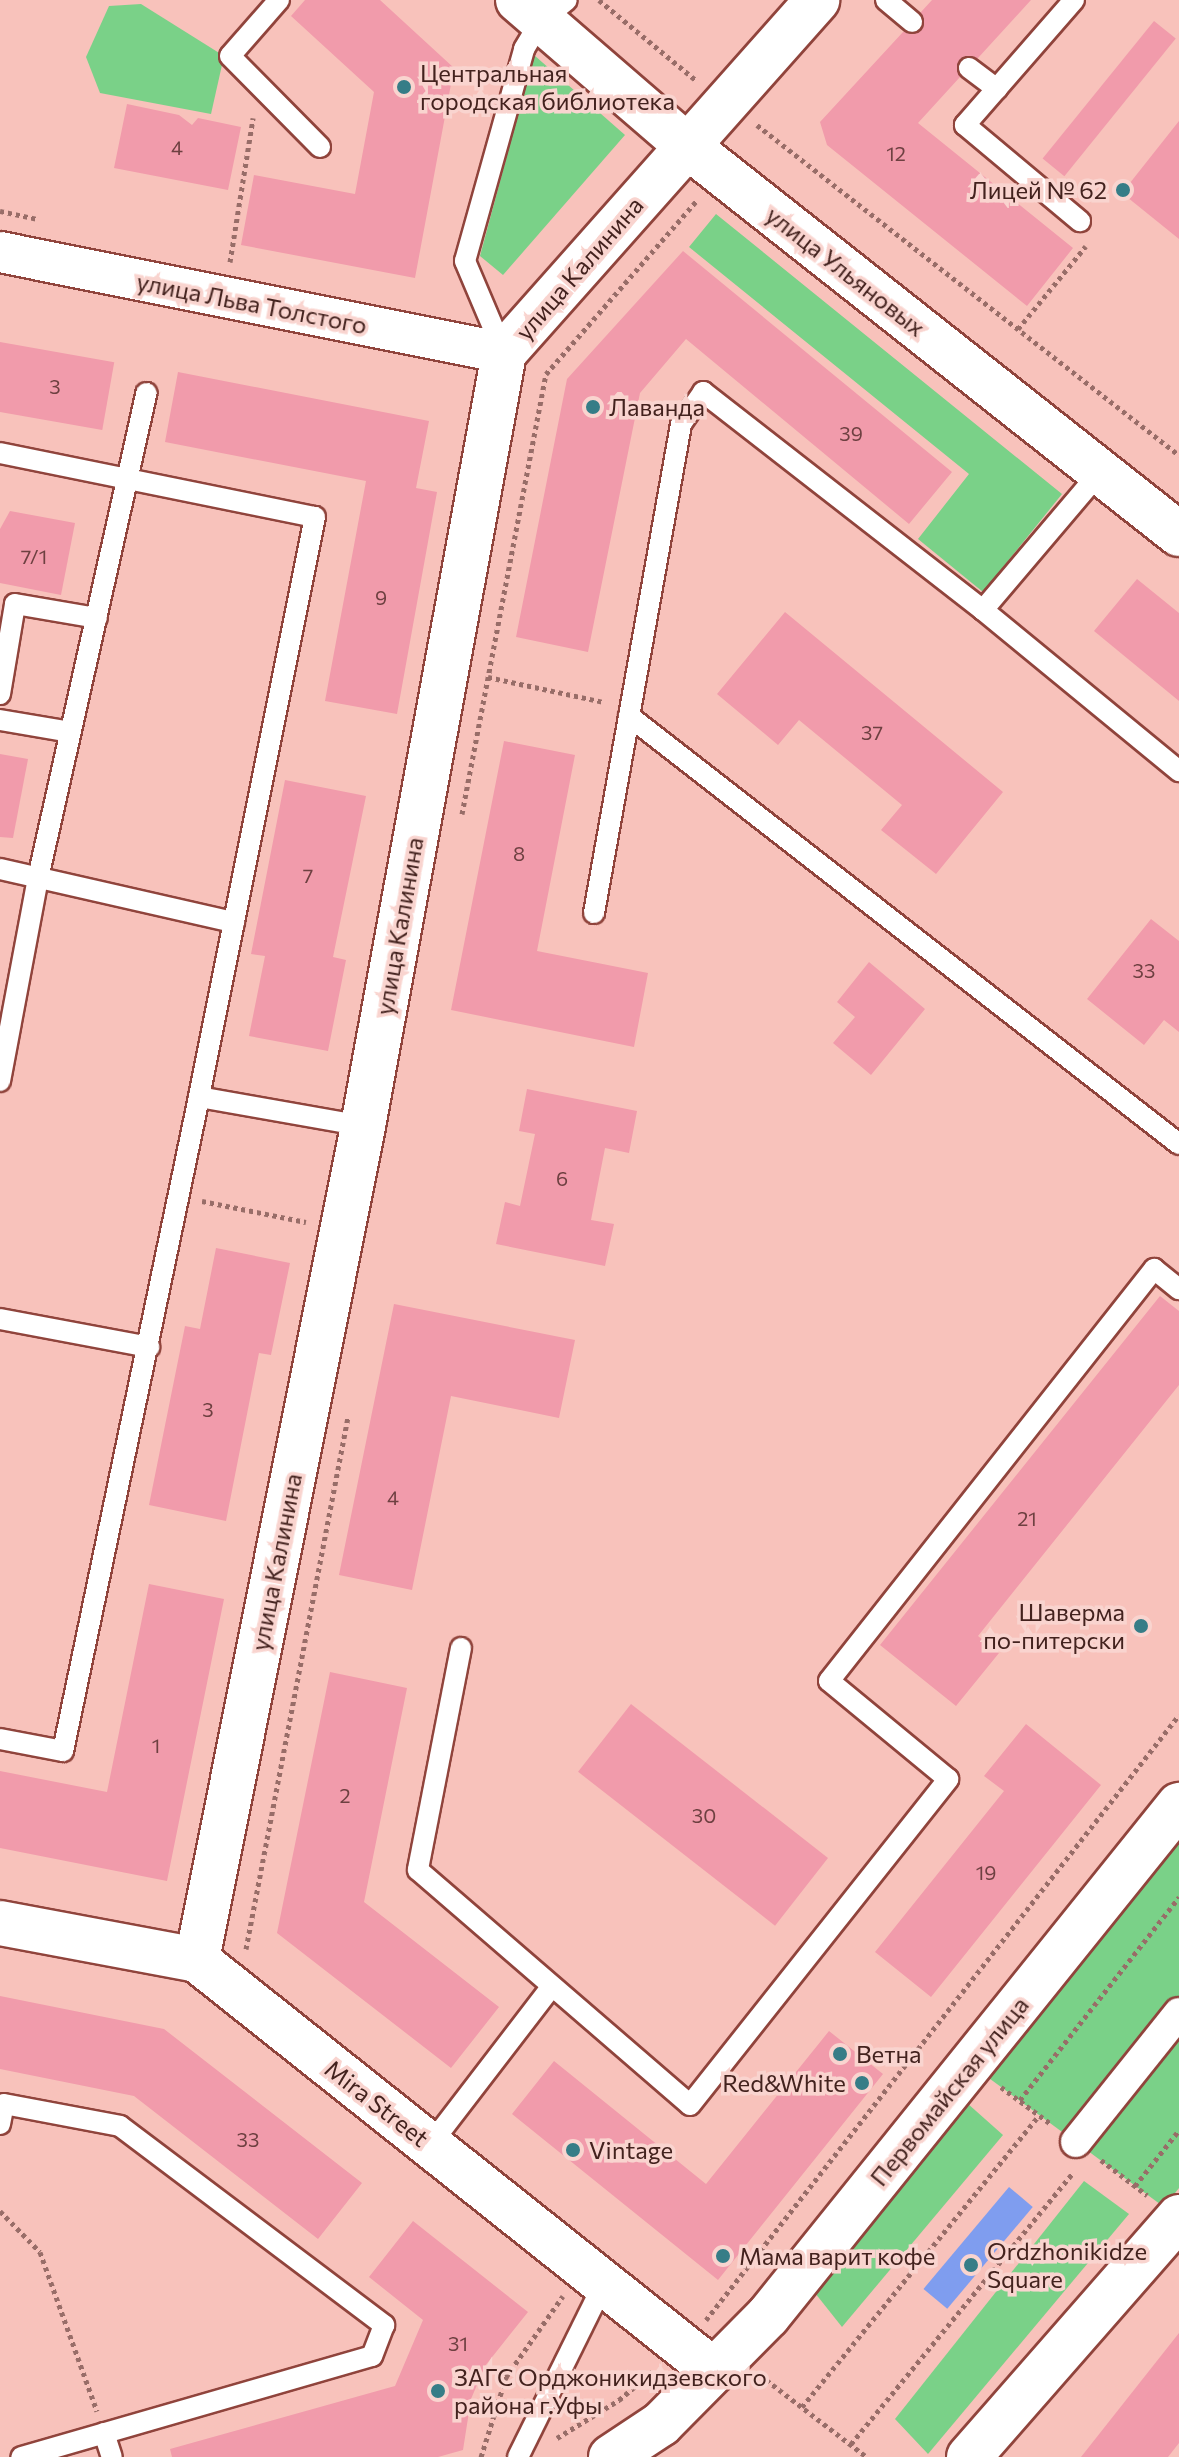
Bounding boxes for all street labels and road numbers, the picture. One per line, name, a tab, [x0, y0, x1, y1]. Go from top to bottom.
street label: улица Калинина	[509, 191, 649, 345]
street label: улица Ульяновых	[761, 200, 931, 342]
street label: улица Льва Толстого	[134, 267, 370, 339]
street label: улица Калинина	[369, 835, 429, 1017]
street label: улица Калинина	[245, 1471, 307, 1653]
street label: Первомайская улица	[864, 1991, 1034, 2191]
street label: Mira Street	[319, 2054, 435, 2152]

